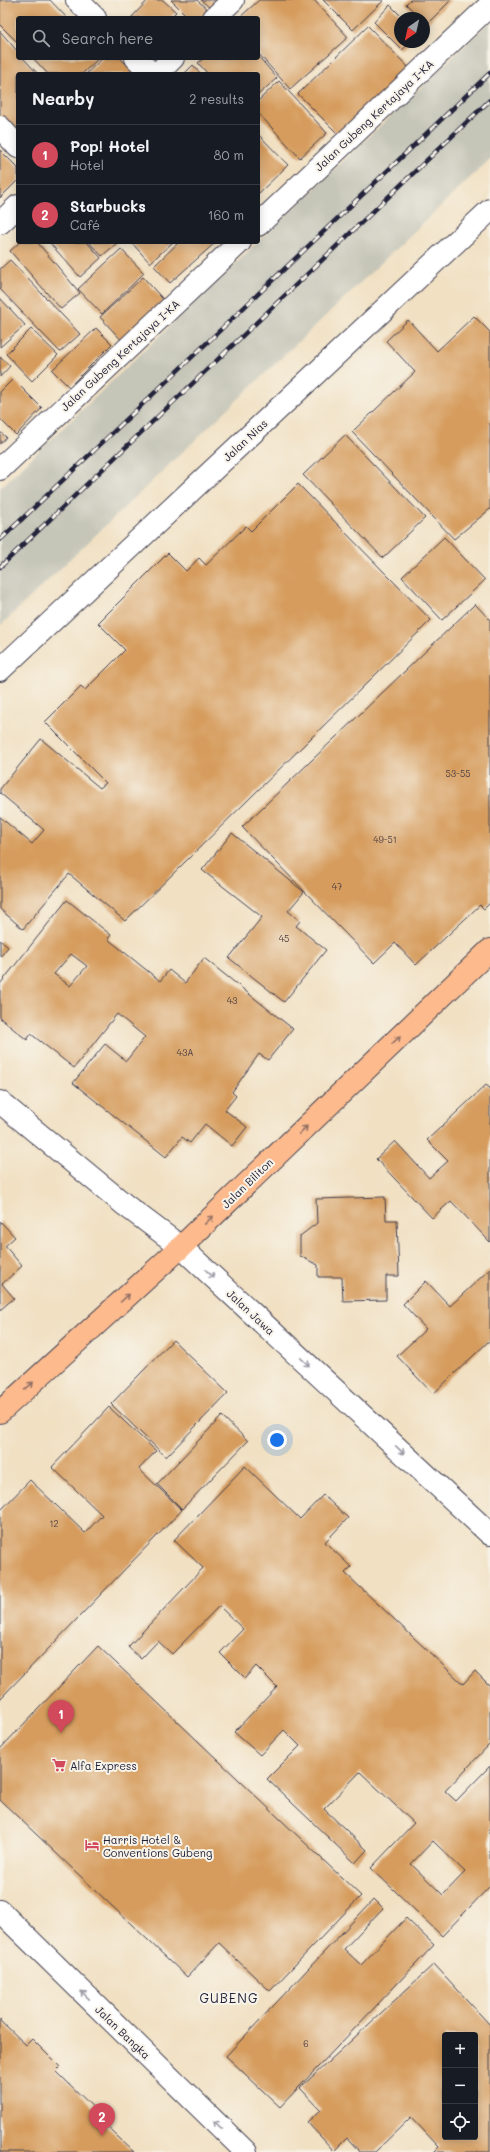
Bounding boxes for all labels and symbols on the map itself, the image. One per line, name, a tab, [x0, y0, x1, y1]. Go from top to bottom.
north arrow	[394, 12, 430, 48]
street label: Jalan Gubeng Kertajaya I-KA	[311, 56, 437, 174]
street label: Jalan Gubeng Kertajaya I-KA	[57, 296, 183, 414]
street label: Jalan Nias	[219, 415, 271, 465]
house number: 53-55	[446, 768, 470, 779]
house number: 49-51	[373, 834, 397, 845]
house number: 47	[332, 881, 342, 892]
house number: 45	[279, 933, 289, 944]
house number: 43	[227, 995, 237, 1006]
one-way arrow	[391, 1035, 401, 1045]
house number: 43A	[177, 1047, 193, 1058]
one-way arrow	[298, 1125, 308, 1135]
street label: Jalan Biliton	[218, 1155, 276, 1211]
one-way arrow	[204, 1215, 214, 1225]
one-way arrow	[204, 1269, 215, 1278]
street label: Jalan Jawa	[224, 1286, 278, 1338]
one-way arrow	[120, 1294, 130, 1303]
one-way arrow	[300, 1357, 310, 1367]
one-way arrow	[24, 1381, 34, 1391]
your location	[267, 1430, 287, 1450]
one-way arrow	[395, 1446, 405, 1455]
house number: 12	[49, 1518, 59, 1529]
pin: 1	[48, 1700, 74, 1733]
supermarket icon: Alfa Express	[51, 1757, 67, 1773]
place label: Alfa Express	[70, 1758, 137, 1773]
place label: Harris Hotel & Conventions Gubeng	[103, 1832, 212, 1860]
hotel icon: Harris Hotel & Conventions Gubeng	[84, 1837, 100, 1853]
district label: GUBENG	[199, 1989, 259, 2006]
one-way arrow	[80, 1990, 90, 2000]
street label: Jalan Bangka	[92, 2002, 154, 2062]
house number: 6	[303, 2038, 309, 2049]
pin: 2	[89, 2103, 115, 2136]
one-way arrow	[213, 2120, 223, 2130]

